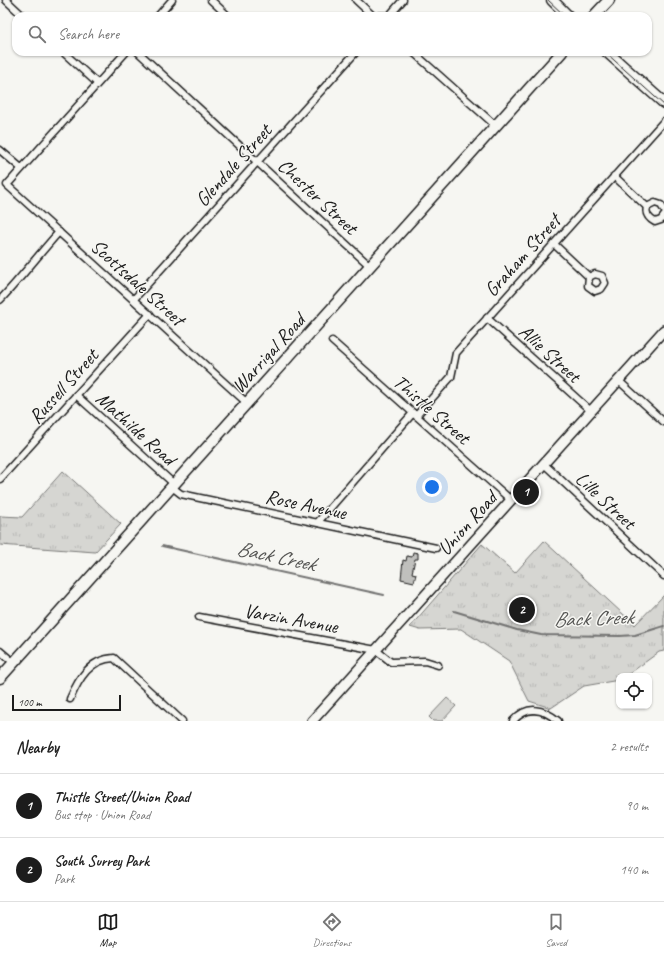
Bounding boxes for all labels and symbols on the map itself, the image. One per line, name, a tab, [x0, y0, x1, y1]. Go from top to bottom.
street label: Glendale Street	[190, 117, 279, 212]
street label: Chester Street	[272, 153, 365, 241]
street label: Graham Street	[479, 206, 568, 302]
street label: Scottsdale Street	[86, 234, 192, 333]
street label: Warrigal Road	[226, 306, 313, 398]
street label: Allie Street	[513, 319, 588, 389]
street label: Russell Street	[23, 342, 105, 429]
street label: Thistle Street	[388, 369, 477, 451]
street label: Mathilde Road	[91, 386, 183, 473]
street label: Lille Street	[570, 466, 643, 536]
your location	[422, 477, 442, 497]
pin: 1	[513, 477, 539, 507]
street label: Rose Avenue	[263, 484, 350, 526]
street label: Union Road	[432, 484, 505, 560]
water label: Back Creek	[235, 535, 321, 578]
pin: 2	[509, 595, 535, 625]
street label: Varzin Avenue	[242, 598, 341, 639]
water label: Back Creek	[553, 604, 636, 632]
scale bar	[12, 693, 121, 712]

